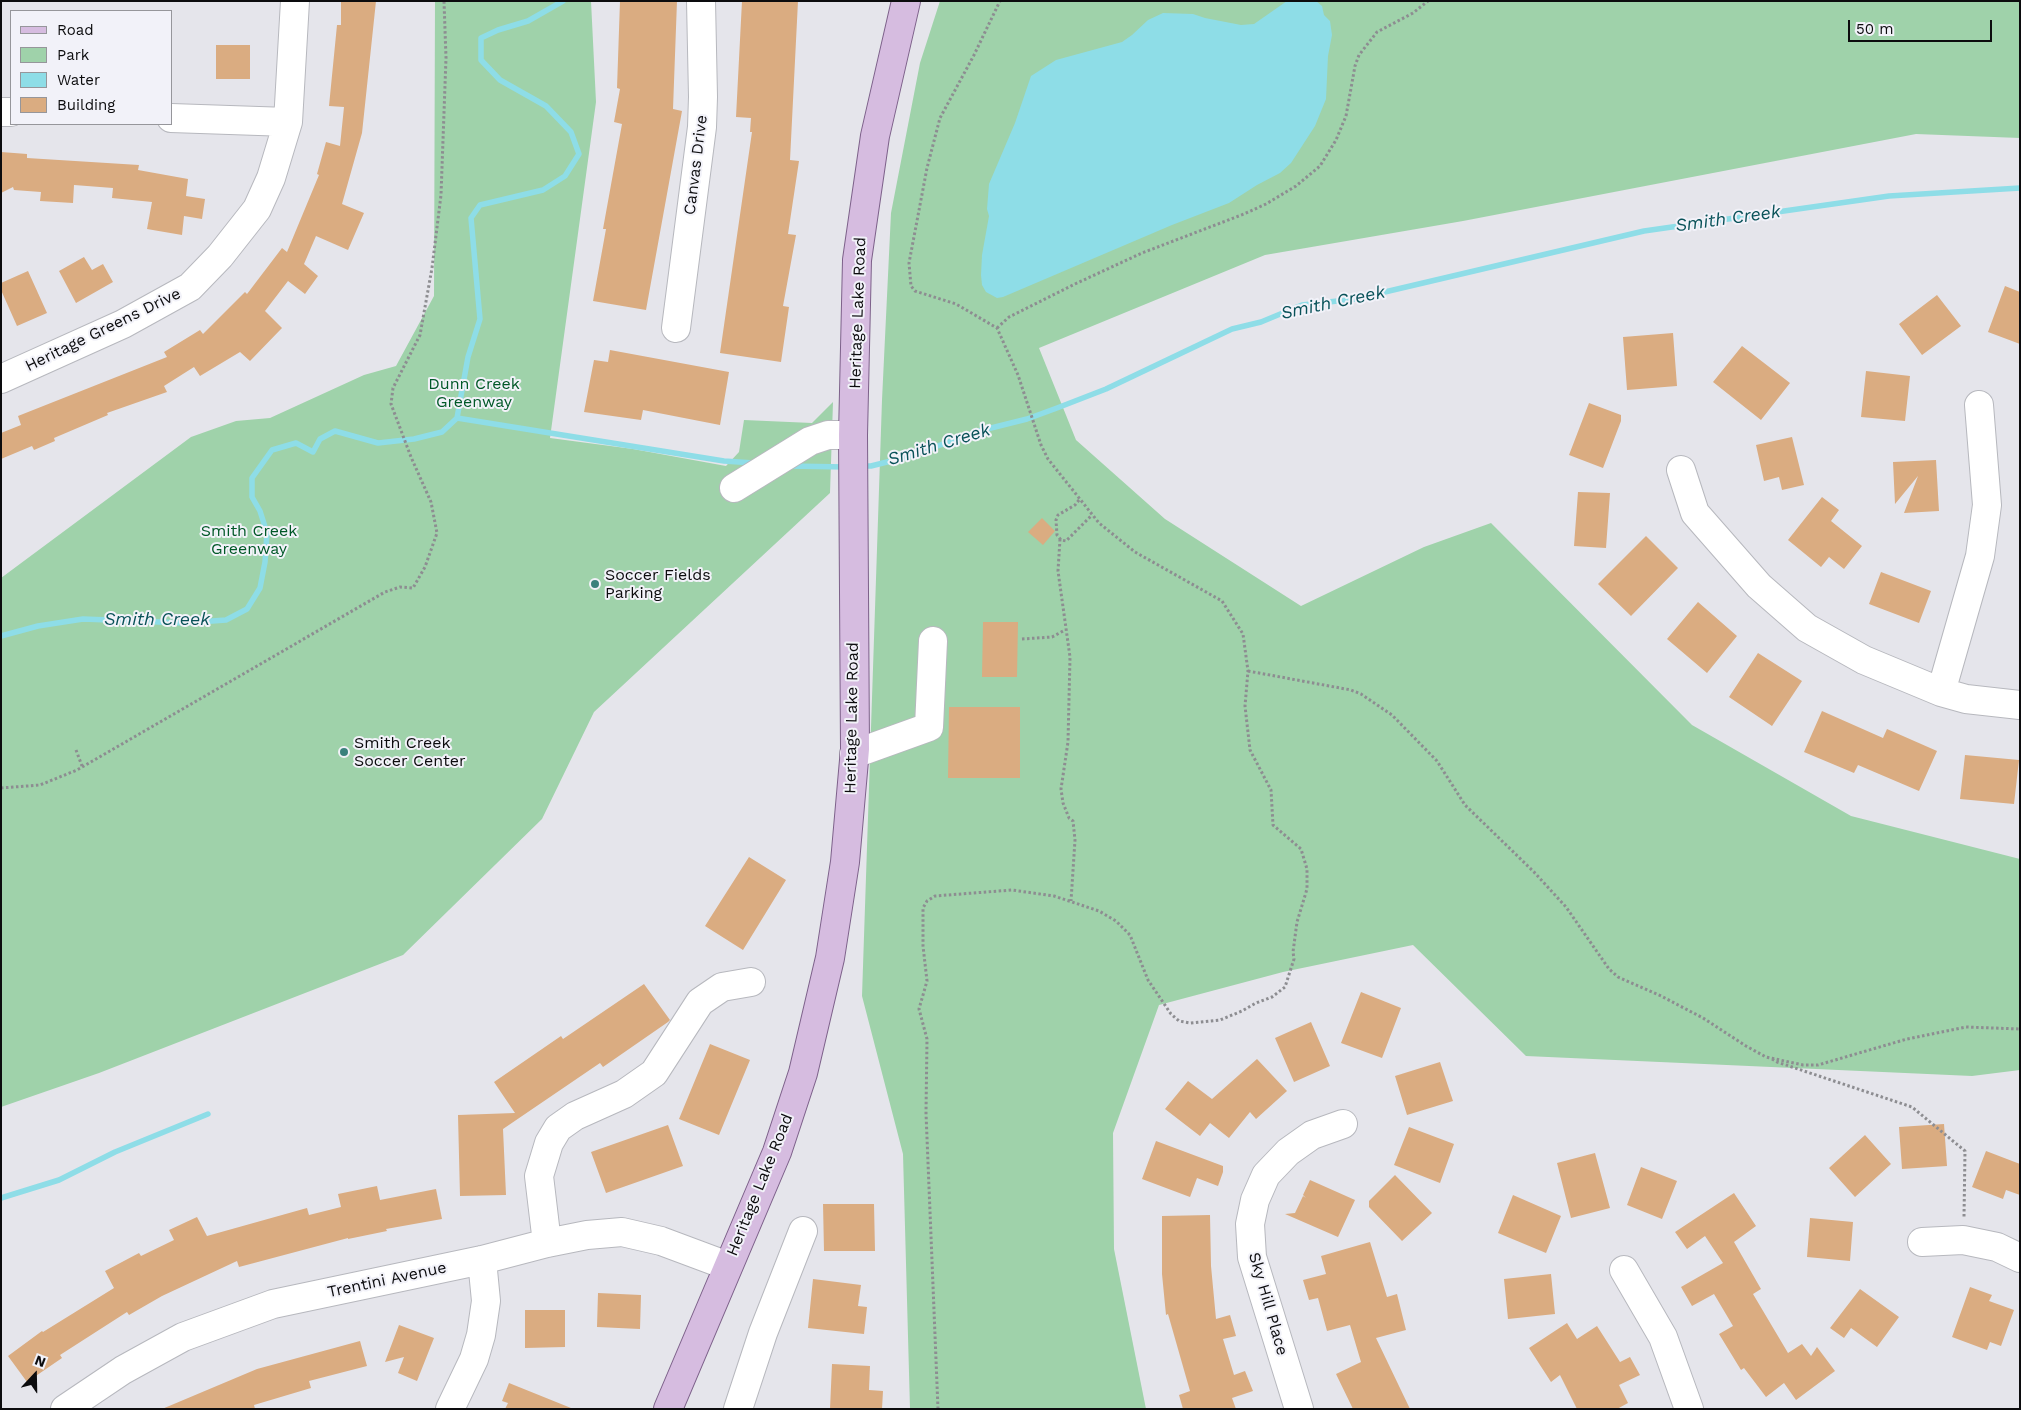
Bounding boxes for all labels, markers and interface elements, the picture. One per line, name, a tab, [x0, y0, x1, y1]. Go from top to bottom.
legend	[10, 10, 172, 125]
scale bar	[1851, 10, 1995, 42]
text: 50 m	[1856, 20, 1893, 38]
text: Road	[57, 21, 94, 39]
text: Park	[57, 46, 89, 64]
text: Water	[57, 71, 100, 89]
text: Building	[57, 96, 115, 114]
street label: Canvas Drive	[680, 114, 712, 216]
water label: Smith Creek	[1674, 201, 1782, 237]
street label: Heritage Lake Road	[846, 237, 870, 389]
water label: Smith Creek	[1279, 281, 1387, 325]
street label: Heritage Greens Drive	[22, 284, 184, 376]
park label: Dunn Creek Greenway	[428, 374, 520, 412]
water label: Smith Creek	[885, 419, 993, 471]
park label: Smith Creek Greenway	[201, 521, 297, 559]
place label: Soccer Fields Parking	[605, 565, 711, 603]
marker: Soccer Fields Parking	[589, 578, 601, 590]
water label: Smith Creek	[104, 609, 210, 631]
street label: Heritage Lake Road	[841, 642, 863, 794]
place label: Smith Creek Soccer Center	[354, 733, 465, 771]
marker: Smith Creek Soccer Center	[338, 746, 350, 758]
street label: Heritage Lake Road	[723, 1111, 797, 1259]
street label: Sky Hill Place	[1244, 1250, 1292, 1358]
street label: Trentini Avenue	[326, 1258, 448, 1302]
north arrow	[10, 1350, 60, 1400]
text: N	[33, 1352, 48, 1370]

